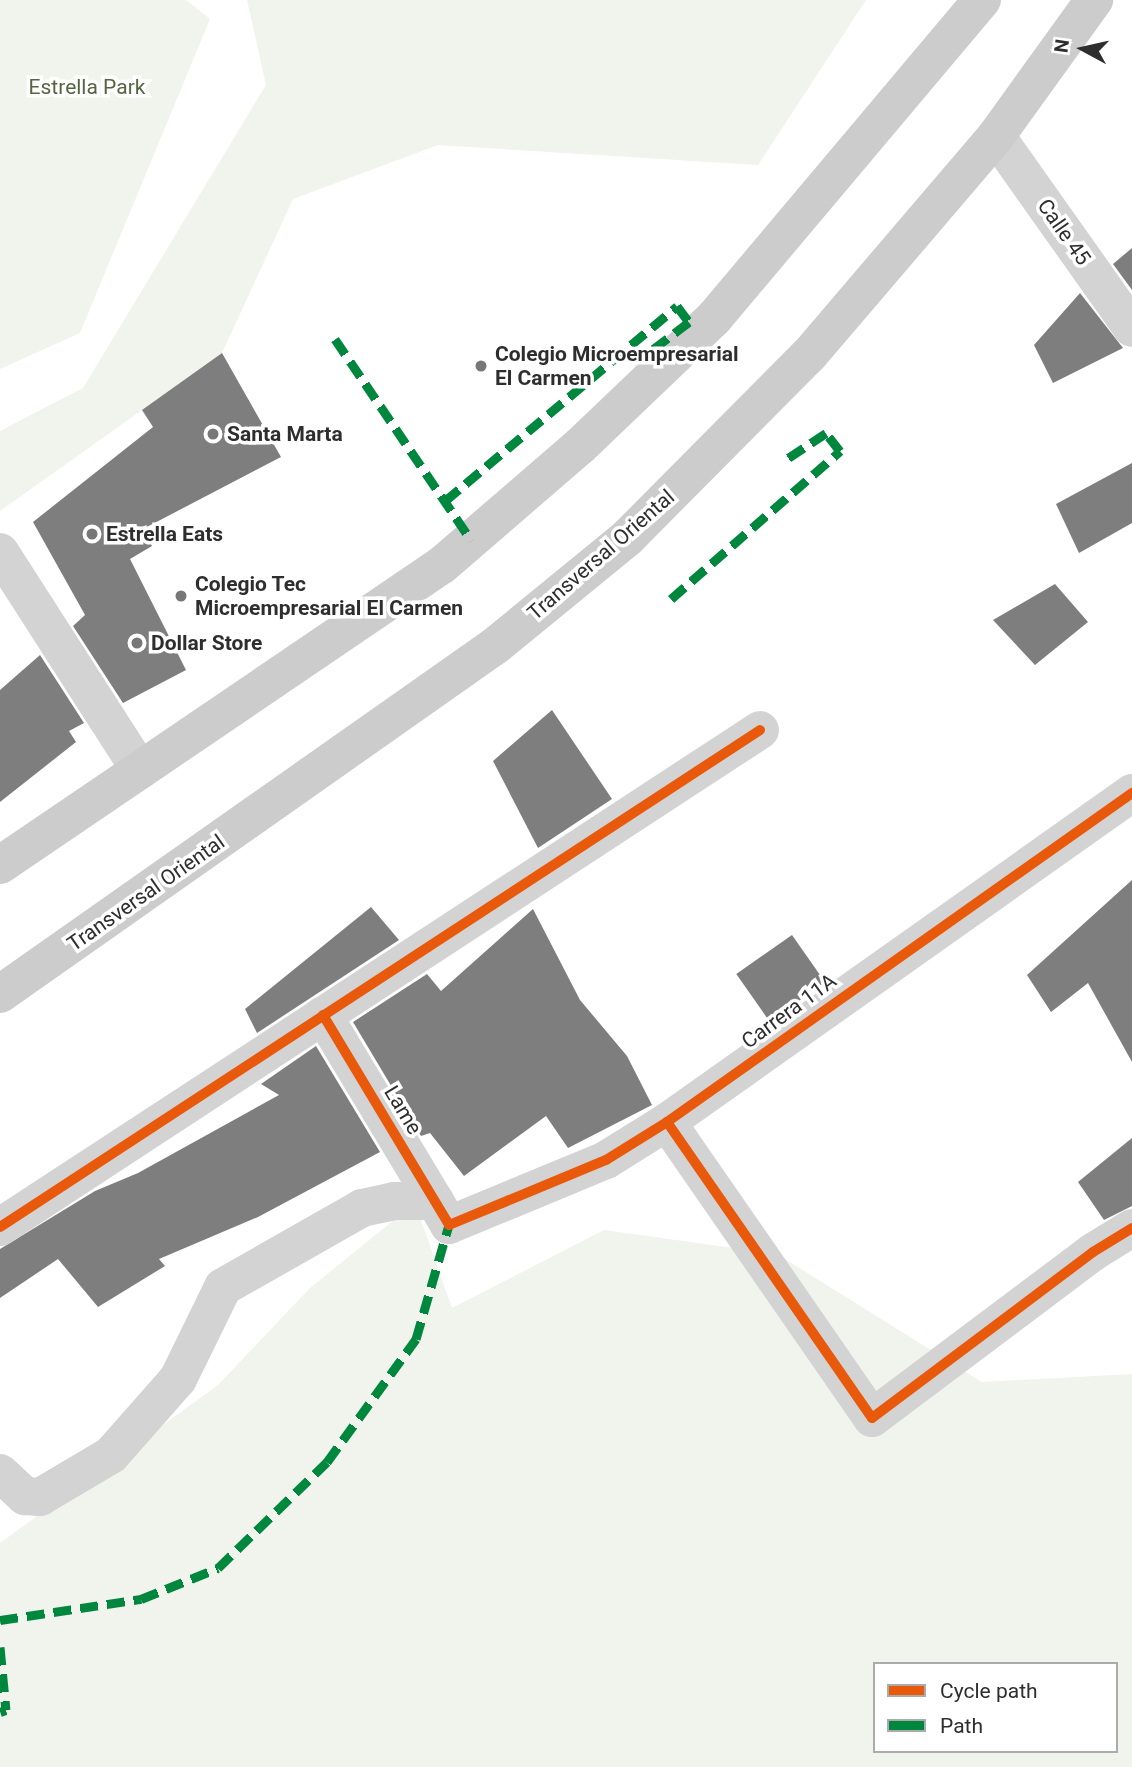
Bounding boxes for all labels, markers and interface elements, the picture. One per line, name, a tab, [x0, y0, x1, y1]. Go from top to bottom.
north arrow	[1048, 14, 1118, 84]
text: N	[1049, 38, 1074, 54]
park label: Estrella Park	[29, 74, 145, 100]
street label: Calle 45	[1032, 194, 1096, 270]
place label: Colegio Microempresarial El Carmen	[495, 341, 738, 391]
marker: Colegio Microempresarial El Carmen	[473, 358, 489, 374]
place label: Santa Marta	[227, 421, 343, 447]
marker: Santa Marta	[205, 426, 221, 442]
street label: Transversal Oriental	[523, 484, 679, 626]
place label: Estrella Eats	[106, 521, 223, 547]
marker: Estrella Eats	[84, 526, 100, 542]
place label: Colegio Tec Microempresarial El Carmen	[195, 571, 463, 621]
marker: Colegio Tec Microempresarial El Carmen	[173, 588, 189, 604]
place label: Dollar Store	[151, 630, 262, 656]
marker: Dollar Store	[129, 635, 145, 651]
street label: Transversal Oriental	[63, 829, 229, 957]
street label: Carrera 11A	[737, 968, 841, 1054]
street label: Lame	[379, 1081, 427, 1139]
legend	[873, 1662, 1118, 1753]
text: Cycle path	[940, 1679, 1038, 1703]
text: Path	[940, 1714, 983, 1738]

